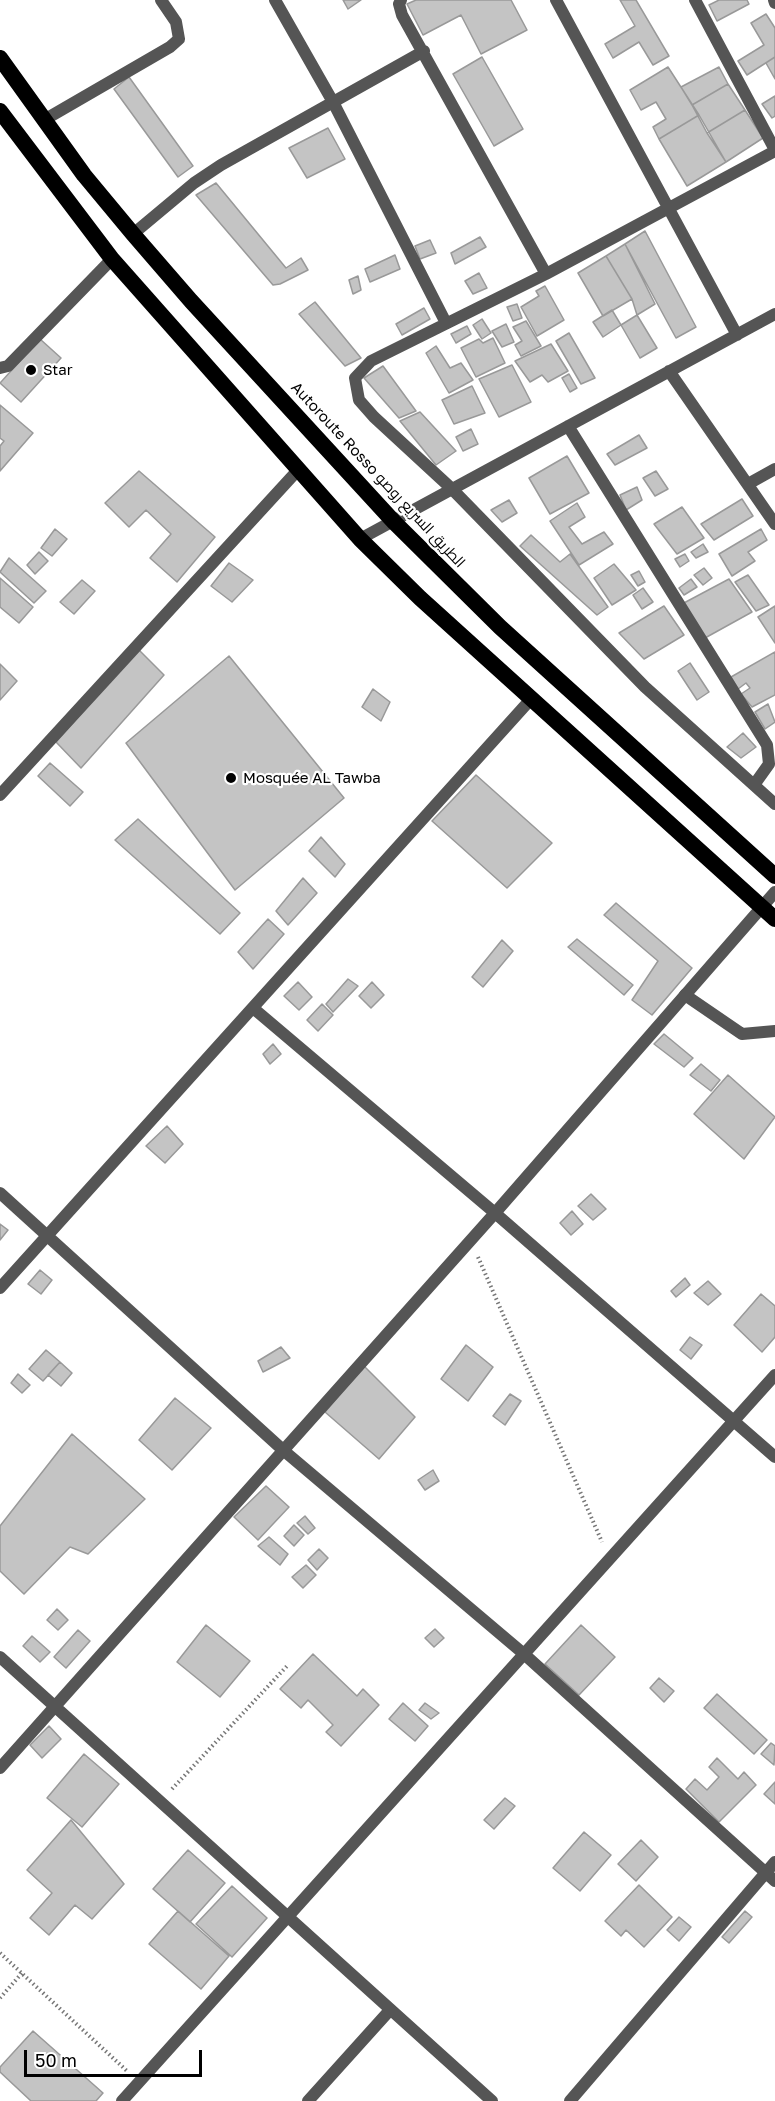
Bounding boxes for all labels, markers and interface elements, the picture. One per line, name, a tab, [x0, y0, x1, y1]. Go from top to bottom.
place label: Star	[43, 361, 73, 379]
marker: Star	[24, 363, 38, 377]
street label: Autoroute Rosso الطريق السريع روصو	[287, 379, 469, 571]
place label: Mosquée AL Tawba	[243, 769, 381, 787]
marker: Mosquée AL Tawba	[224, 771, 238, 785]
scale bar	[27, 2038, 206, 2076]
text: 50 m	[35, 2049, 77, 2071]

